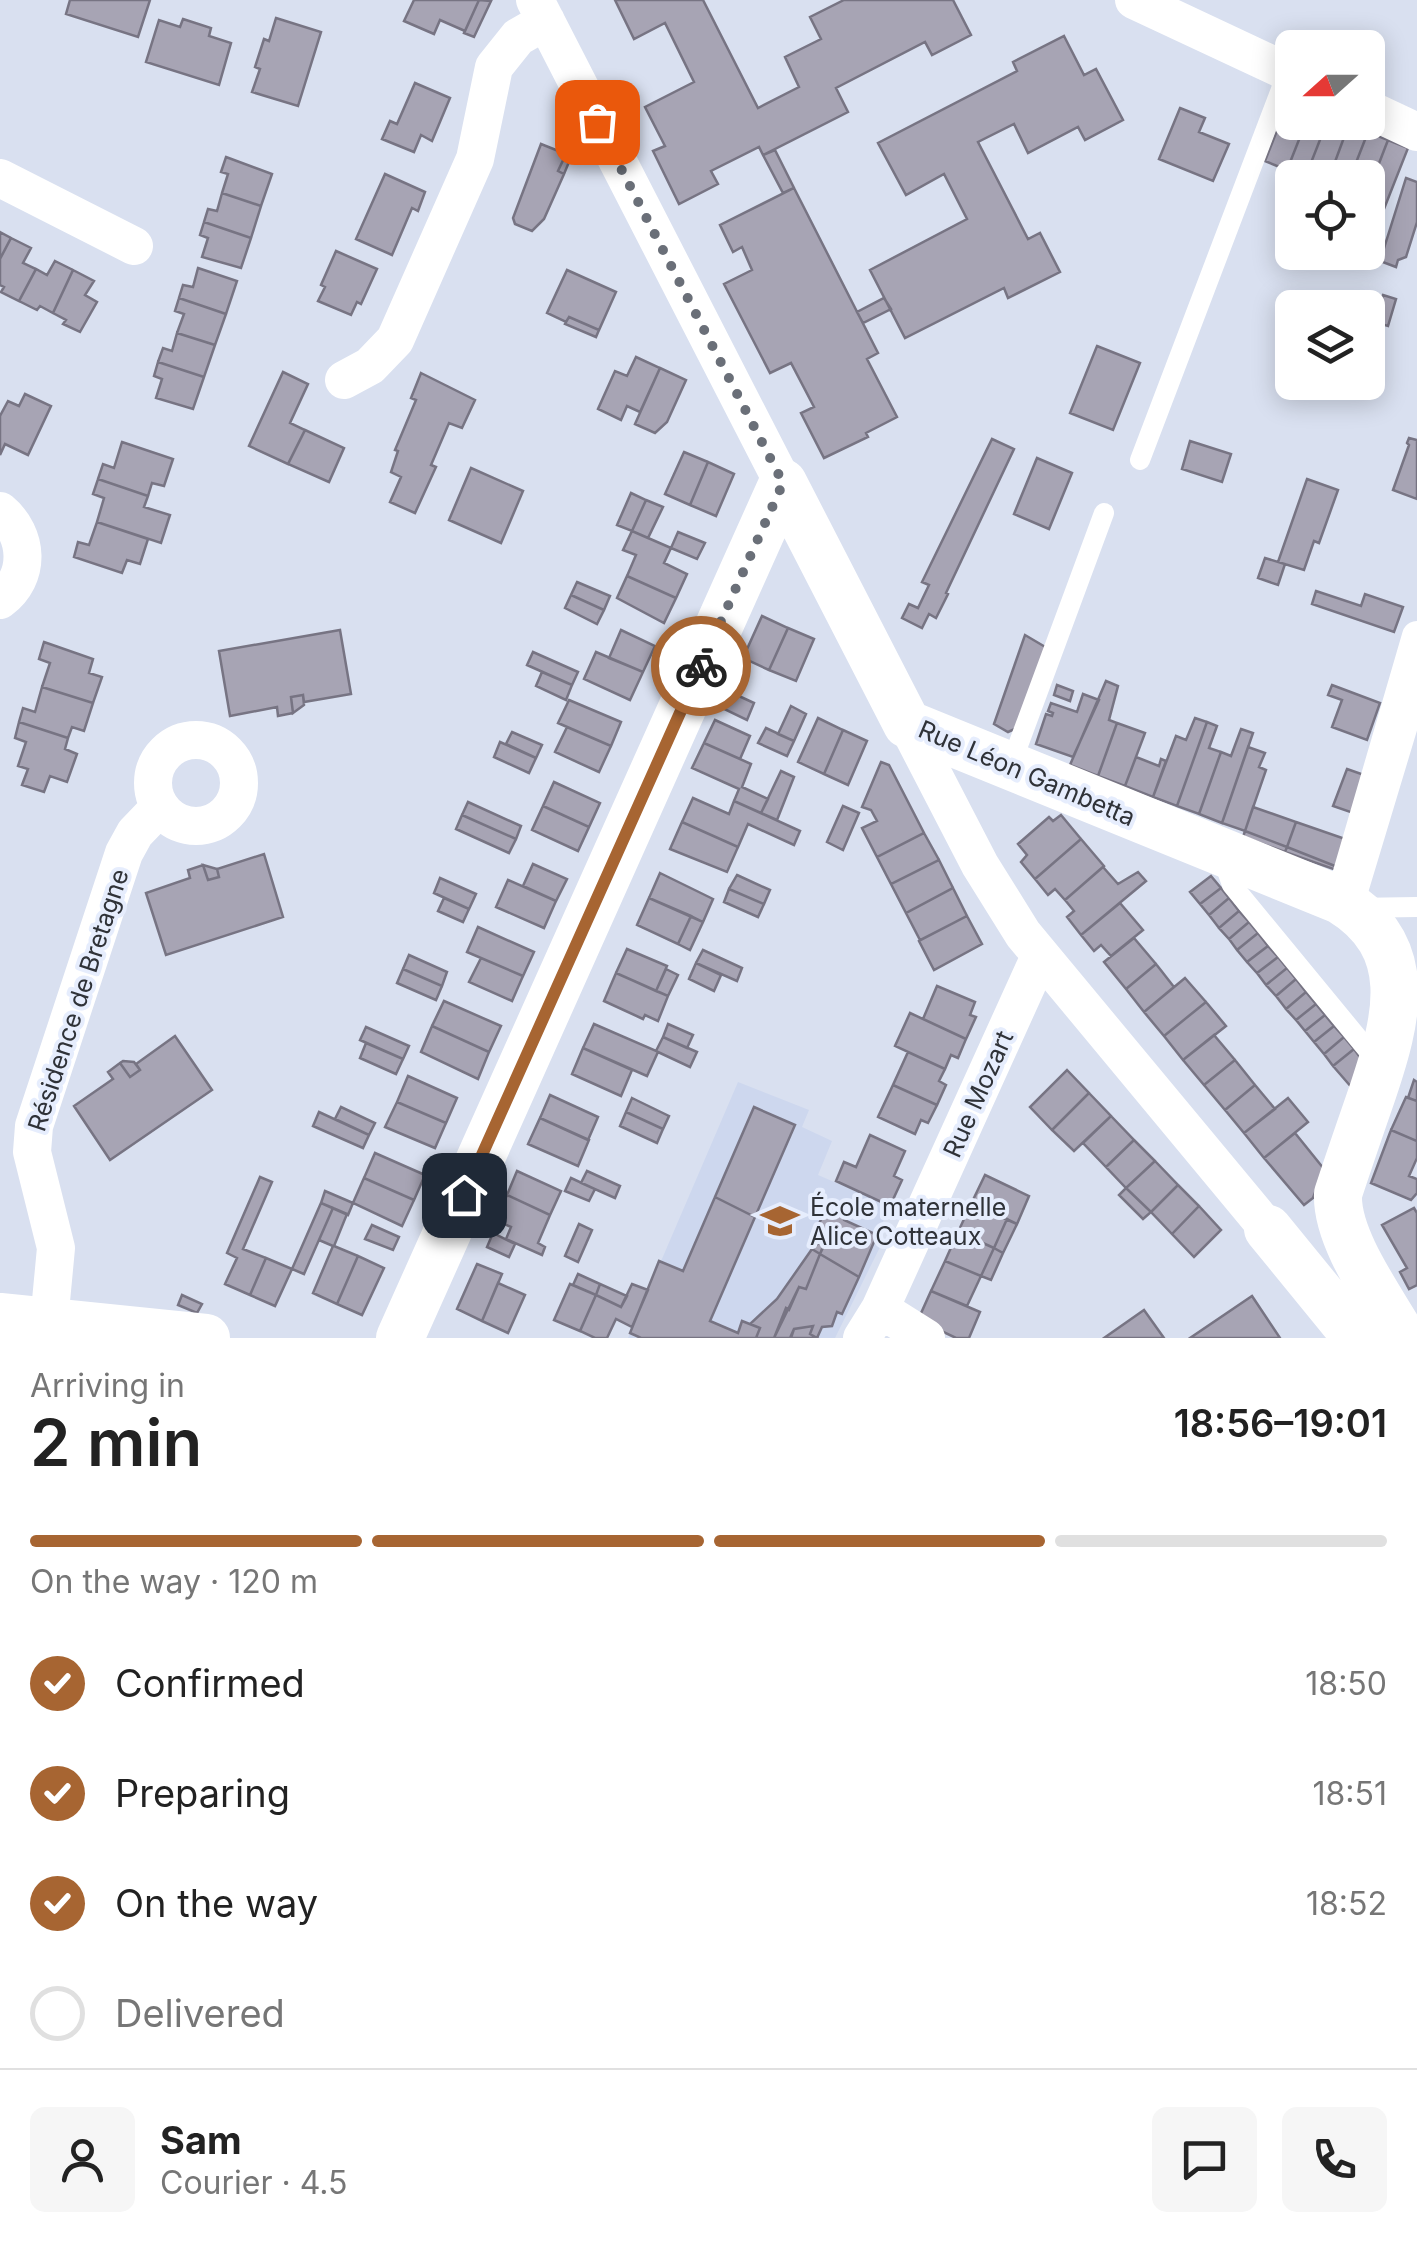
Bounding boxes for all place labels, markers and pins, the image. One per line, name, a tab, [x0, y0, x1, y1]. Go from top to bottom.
pin	[555, 80, 640, 165]
pin	[422, 1153, 507, 1238]
place label: École maternelle Alice Cotteaux	[810, 1191, 1006, 1251]
school or university icon: École maternelle Alice Cotteaux	[759, 1200, 801, 1242]

